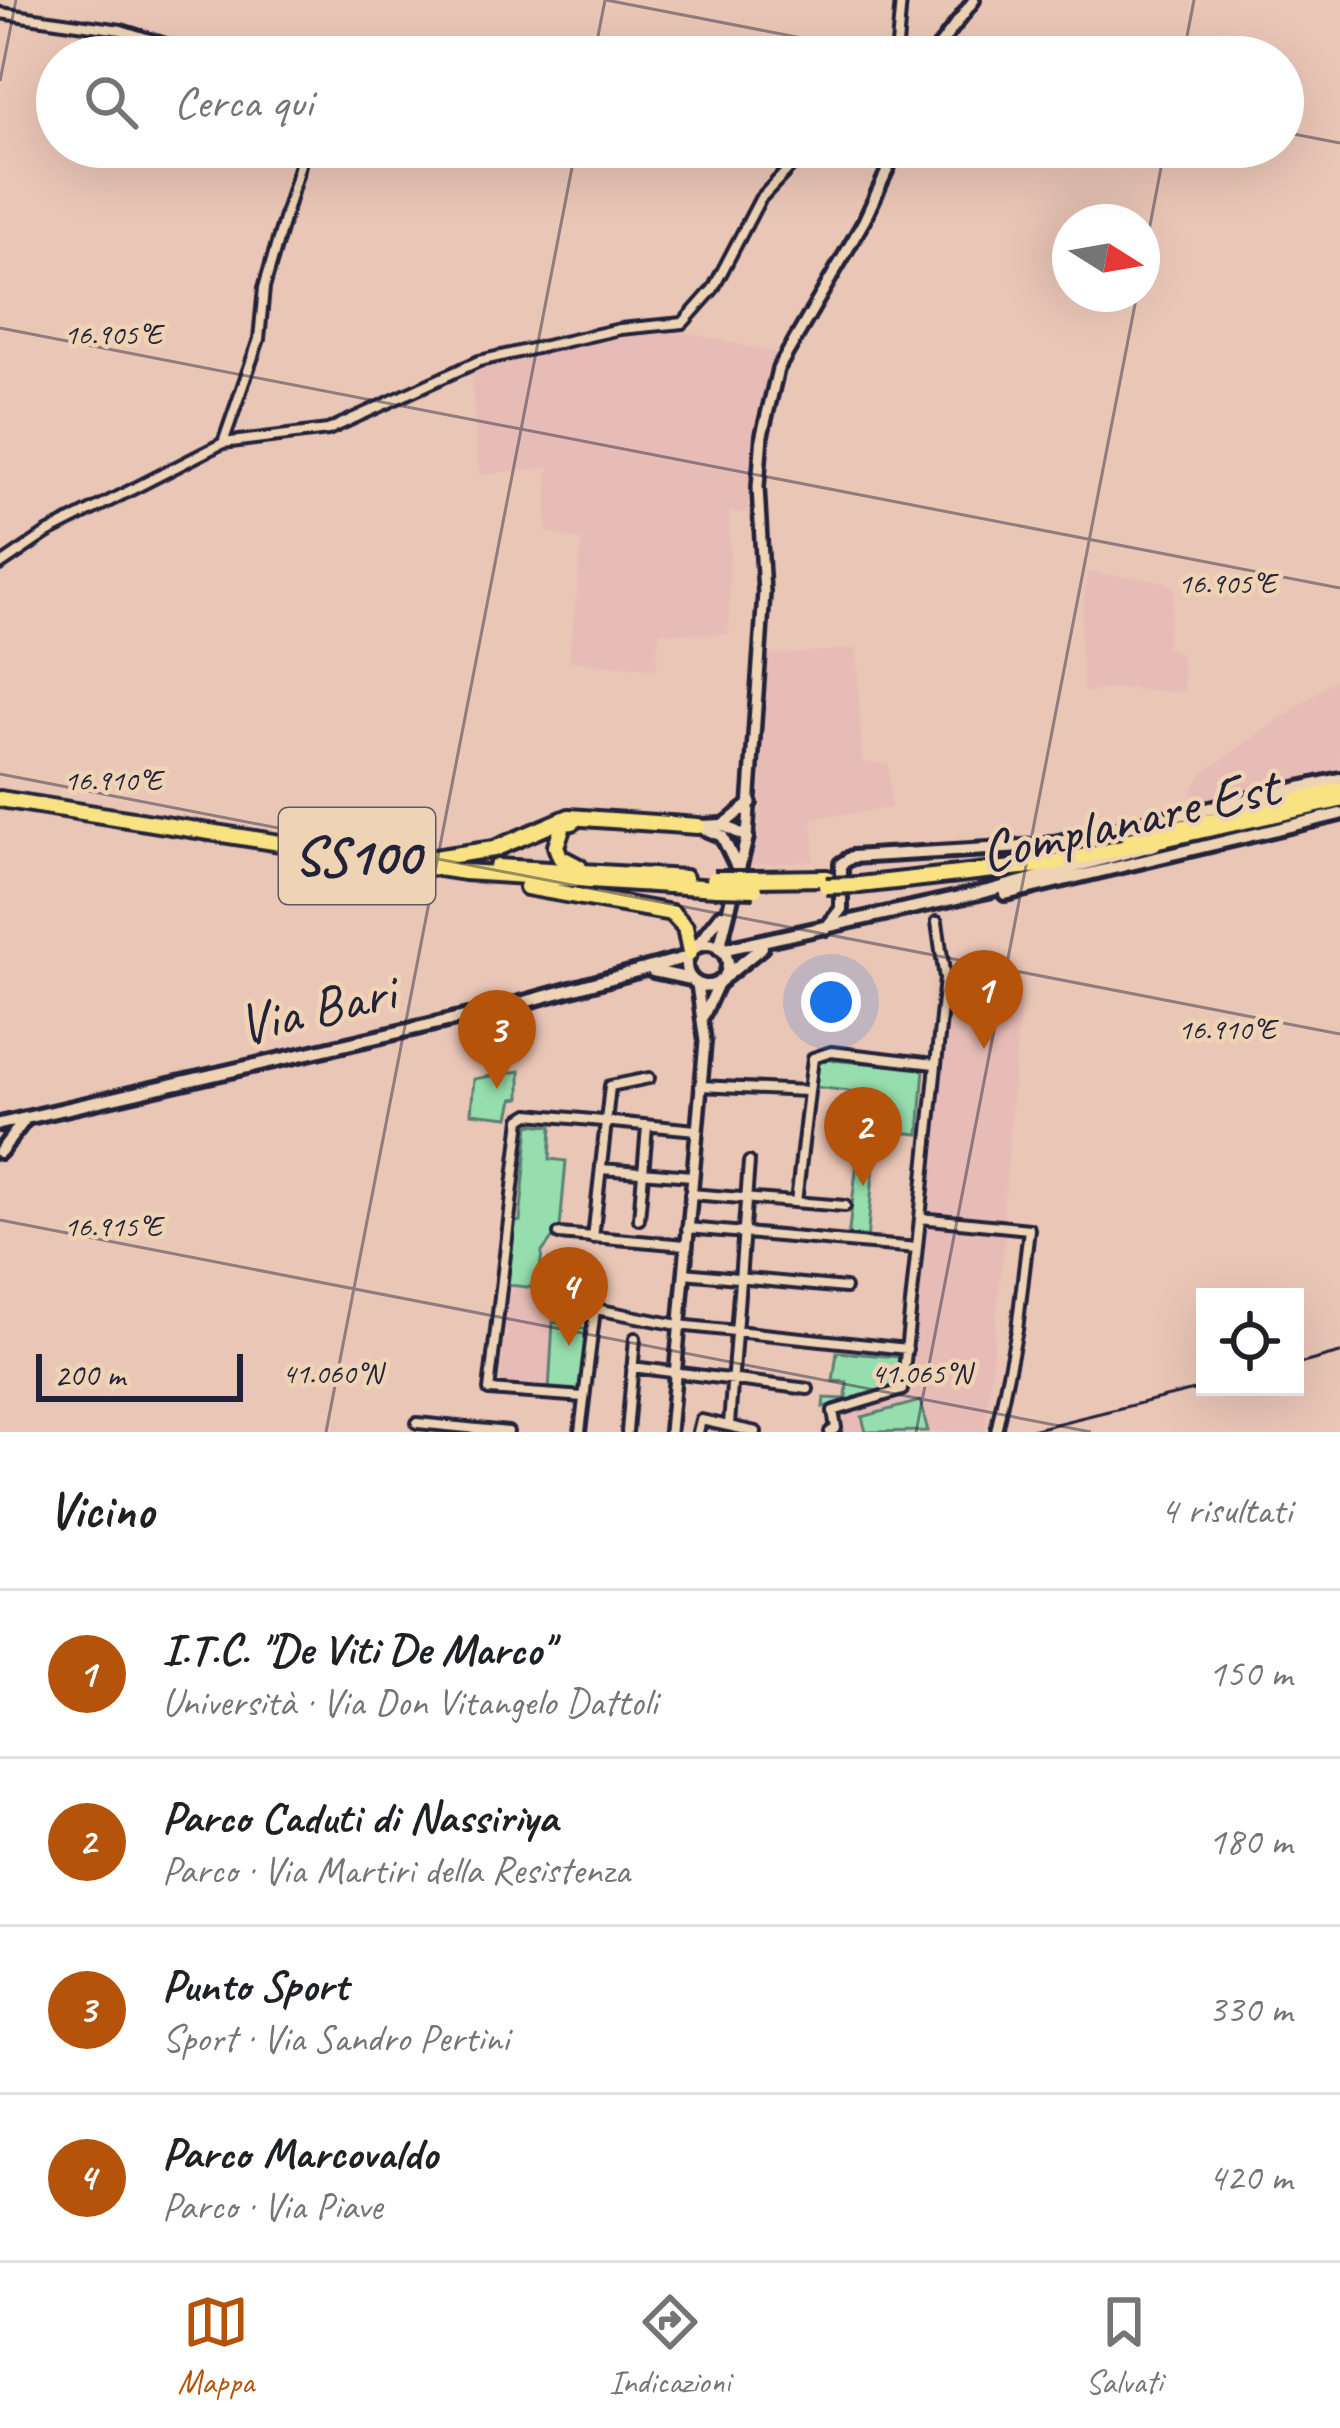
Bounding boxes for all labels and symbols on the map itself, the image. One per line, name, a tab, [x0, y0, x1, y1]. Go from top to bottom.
north arrow	[1052, 204, 1160, 312]
text: 16.905°E	[64, 315, 166, 353]
text: 16.905°E	[1178, 564, 1280, 602]
street label: Complanare Est	[973, 749, 1290, 888]
text: 16.910°E	[64, 761, 166, 799]
road number: SS100	[279, 808, 435, 904]
pin: 1	[945, 950, 1023, 1049]
street label: Via Bari	[230, 954, 408, 1061]
your location	[801, 972, 861, 1032]
pin: 3	[458, 990, 536, 1089]
text: 16.910°E	[1178, 1010, 1280, 1048]
pin: 2	[824, 1087, 902, 1186]
text: 16.915°E	[64, 1207, 166, 1245]
pin: 4	[530, 1247, 608, 1346]
scale bar	[36, 1348, 243, 1401]
text: 41.060°N	[282, 1354, 387, 1392]
text: 41.065°N	[871, 1354, 976, 1392]

